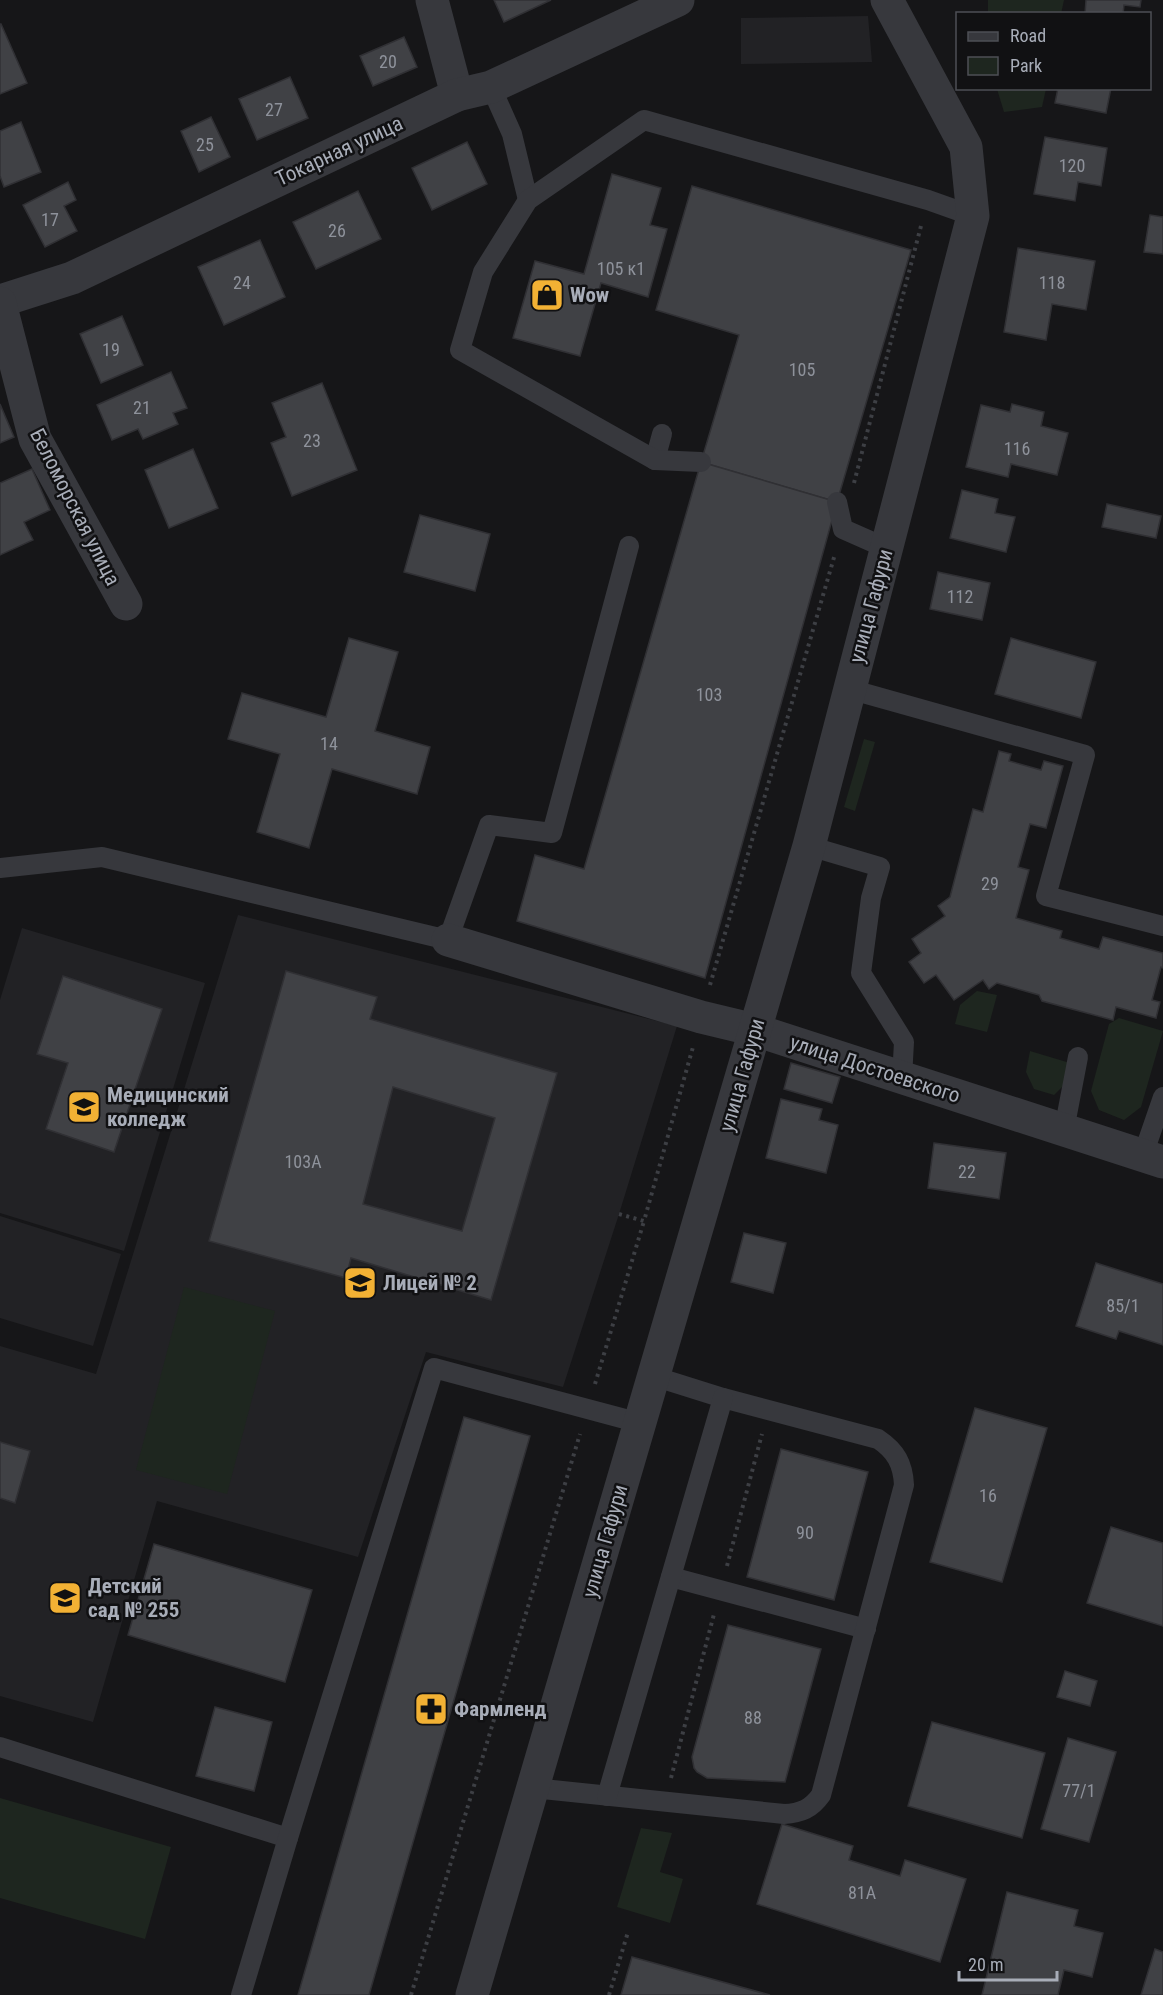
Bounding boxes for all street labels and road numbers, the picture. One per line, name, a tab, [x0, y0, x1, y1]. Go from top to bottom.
street label: Токарная улица	[272, 111, 406, 191]
street label: Беломорская улица	[25, 425, 125, 589]
street label: улица Гафури	[844, 547, 898, 665]
street label: улица Гафури	[714, 1016, 770, 1134]
street label: улица Достоевского	[787, 1030, 963, 1108]
street label: улица Гафури	[577, 1482, 633, 1600]

